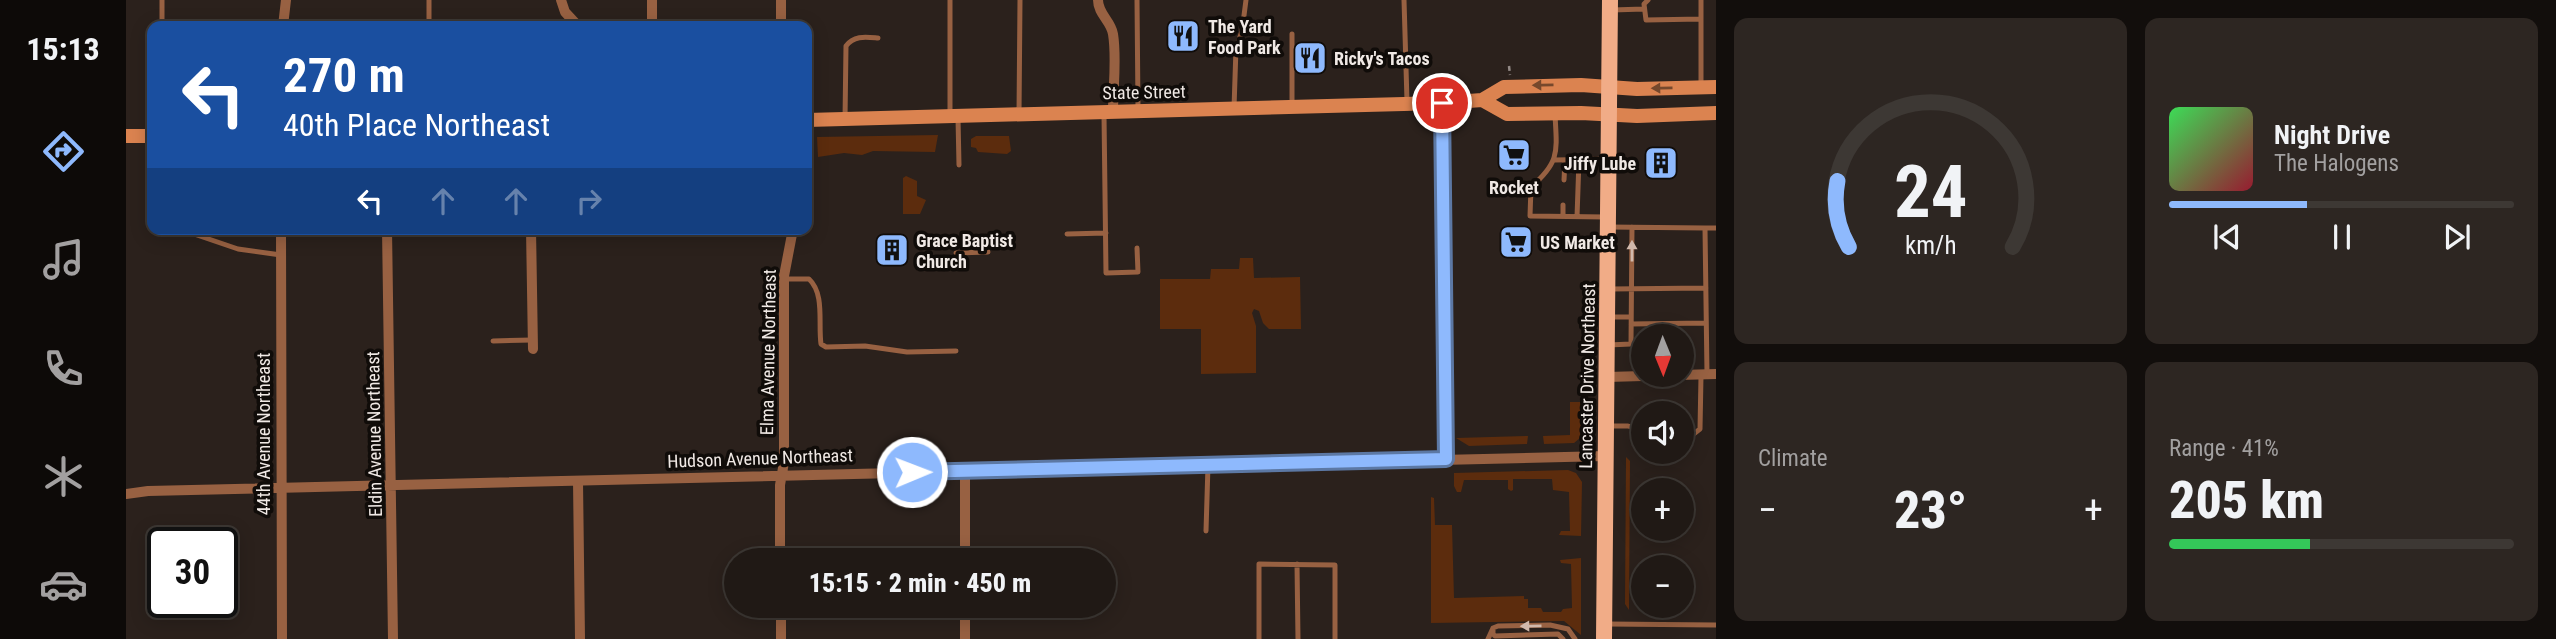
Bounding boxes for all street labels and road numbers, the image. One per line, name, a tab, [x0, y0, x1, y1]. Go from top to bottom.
street label: State Street	[1102, 81, 1186, 103]
street label: Elma Avenue Northeast	[756, 269, 780, 435]
street label: Lancaster Drive Northeast	[1575, 283, 1599, 469]
street label: Eldin Avenue Northeast	[362, 351, 386, 517]
street label: 44th Avenue Northeast	[253, 353, 274, 515]
street label: Hudson Avenue Northeast	[667, 444, 853, 472]

